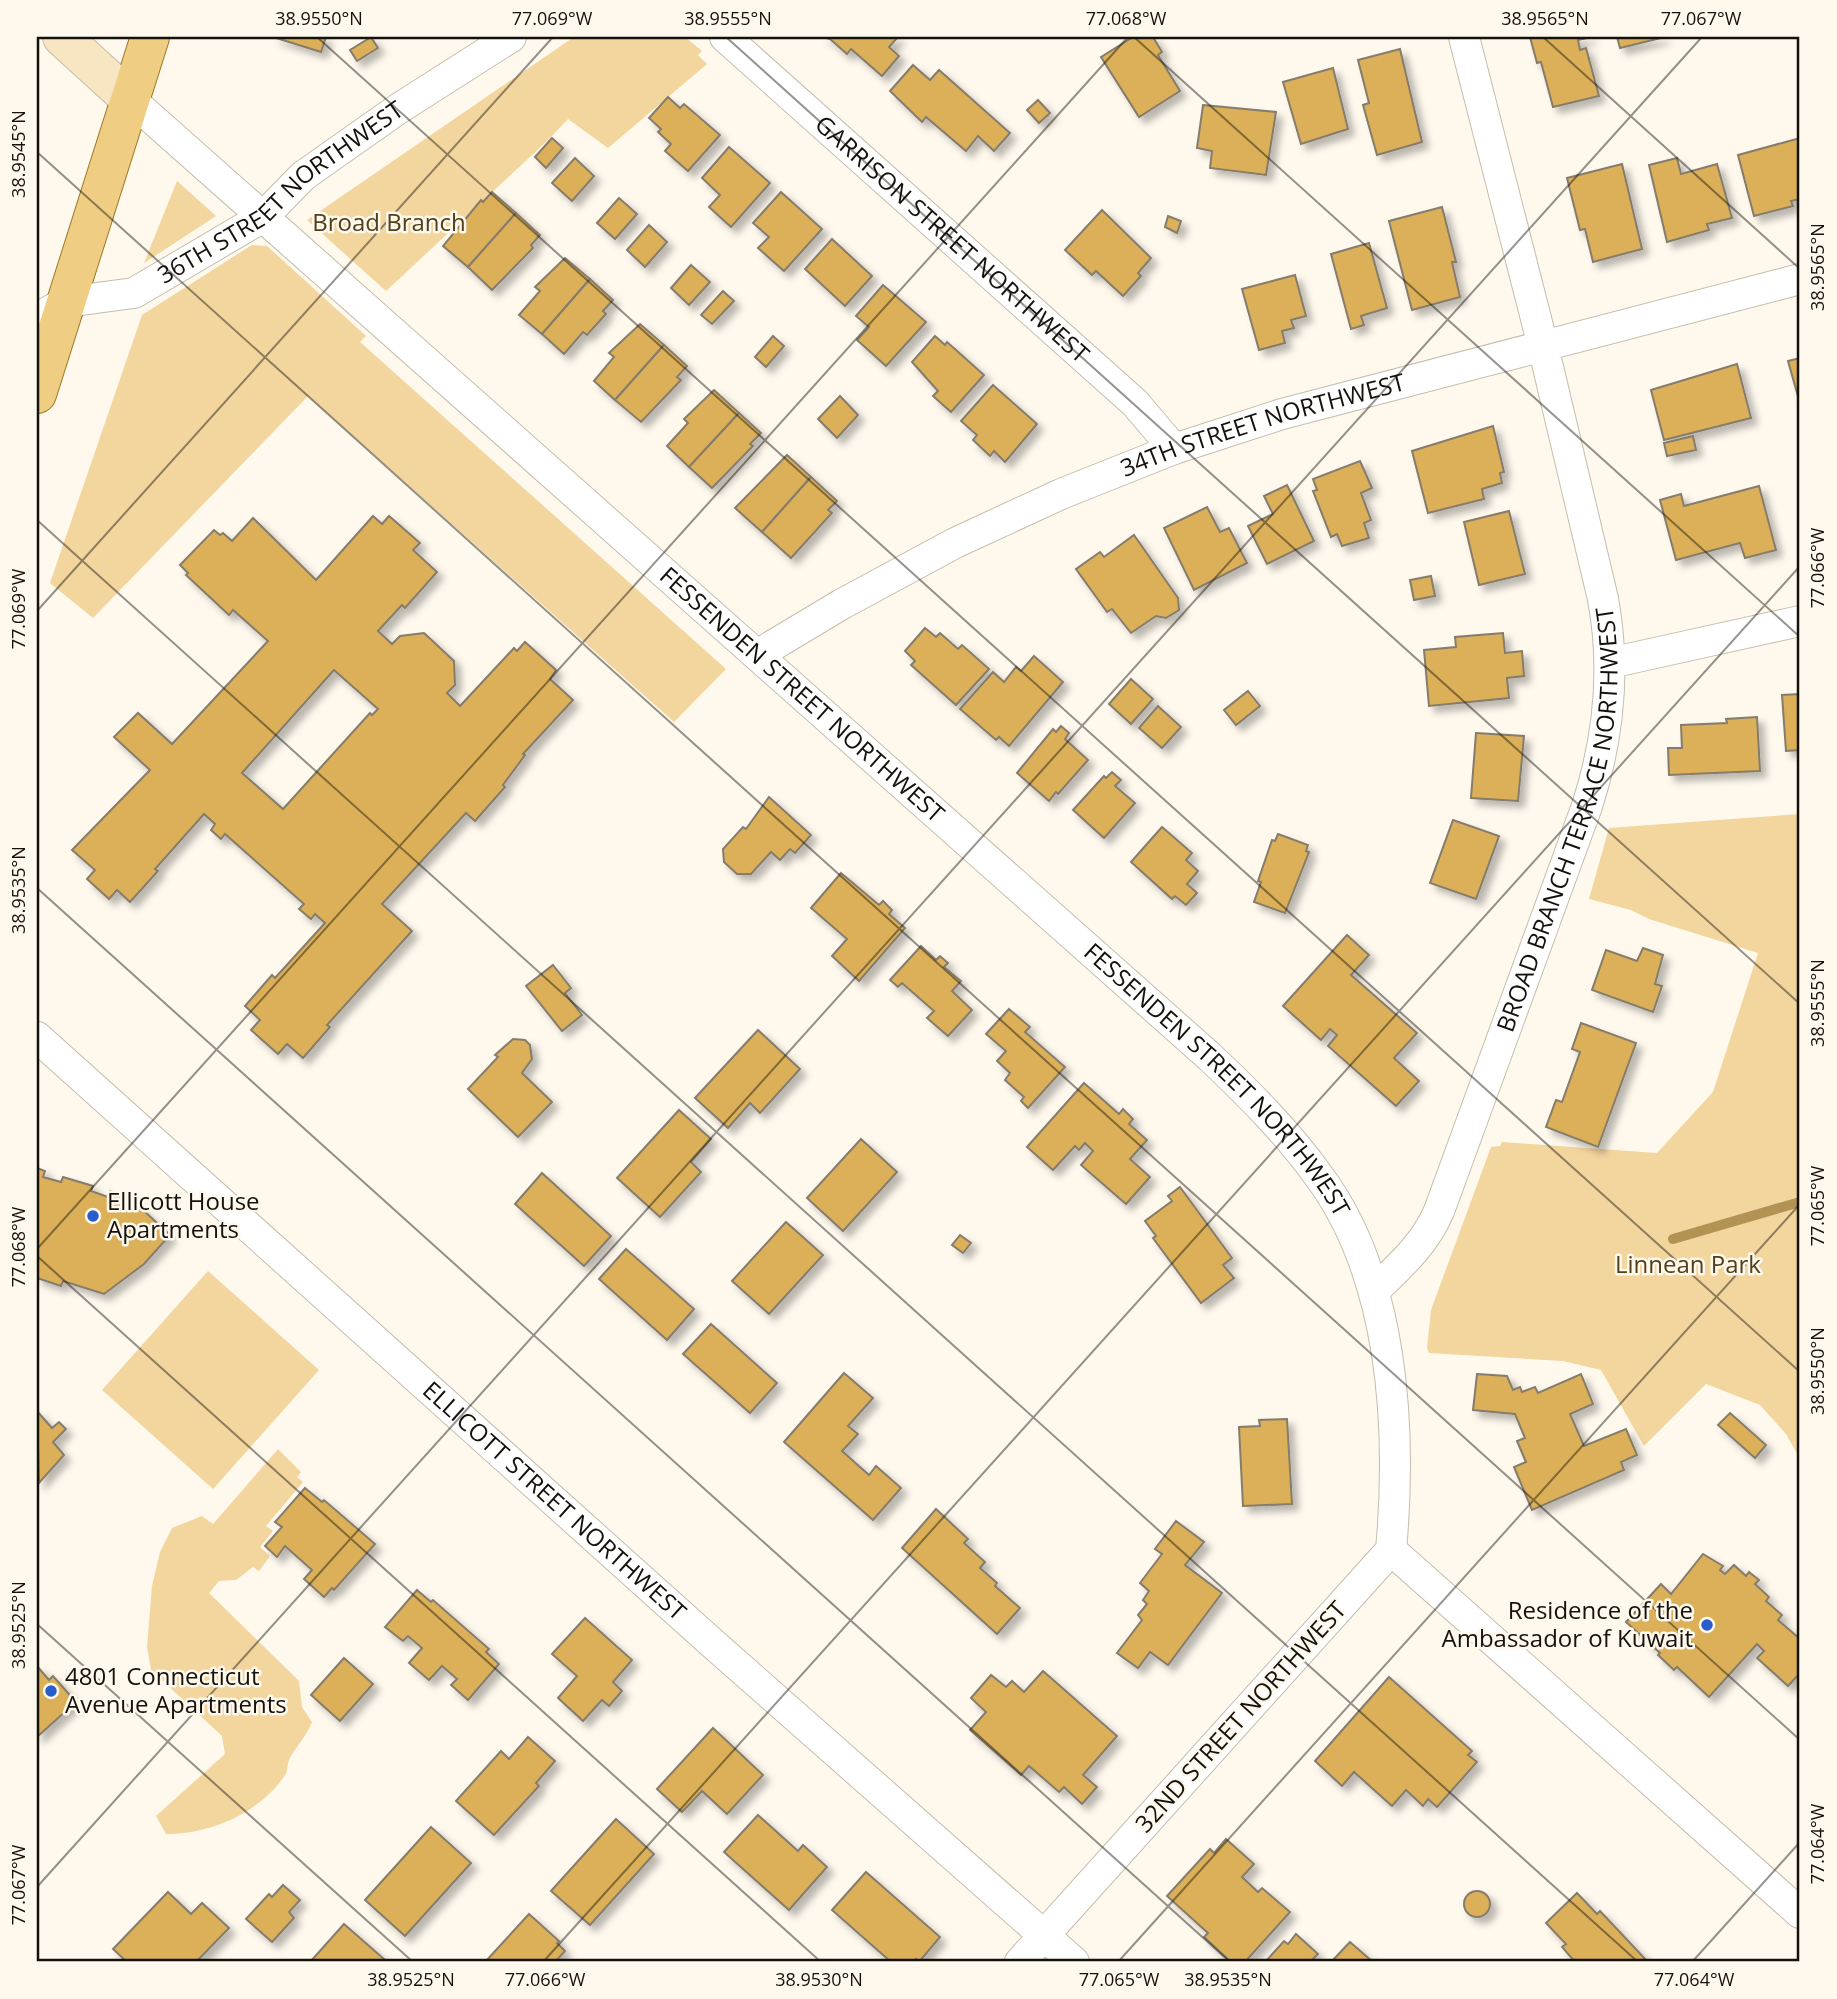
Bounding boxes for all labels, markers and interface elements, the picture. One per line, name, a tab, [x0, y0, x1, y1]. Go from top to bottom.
text: 38.9550°N	[275, 6, 363, 30]
text: 77.069°W	[512, 6, 593, 30]
text: 38.9555°N	[684, 6, 772, 30]
text: 77.068°W	[1086, 6, 1167, 30]
text: 38.9565°N	[1501, 6, 1589, 30]
text: 77.067°W	[1661, 6, 1742, 30]
street label: 36TH STREET NORTHWEST	[151, 92, 409, 291]
street label: GARRISON STREET NORTHWEST	[809, 107, 1097, 369]
text: 38.9545°N	[6, 110, 30, 198]
park label: Broad Branch	[312, 205, 466, 238]
text: 38.9565°N	[1805, 223, 1829, 311]
street label: 34TH STREET NORTHWEST	[1115, 365, 1408, 484]
text: 77.066°W	[1805, 527, 1829, 608]
street label: FESSENDEN STREET NORTHWEST	[653, 559, 952, 829]
text: 77.069°W	[6, 568, 30, 649]
street label: BROAD BRANCH TERRACE NORTHWEST	[1488, 605, 1625, 1036]
text: 38.9535°N	[6, 846, 30, 934]
street label: FESSENDEN STREET NORTHWEST	[1077, 935, 1359, 1221]
text: 38.9555°N	[1805, 959, 1829, 1047]
text: 77.065°W	[1805, 1165, 1829, 1246]
place label: Ellicott House Apartments	[107, 1184, 260, 1245]
text: 77.068°W	[6, 1206, 30, 1287]
marker: Ellicott House Apartments	[85, 1208, 101, 1224]
park label: Linnean Park	[1615, 1247, 1761, 1280]
text: 38.9550°N	[1805, 1327, 1829, 1415]
street label: ELLICOTT STREET NORTHWEST	[416, 1373, 694, 1627]
text: 38.9525°N	[6, 1581, 30, 1669]
street label: 32ND STREET NORTHWEST	[1127, 1593, 1353, 1839]
place label: Residence of the Ambassador of Kuwait	[1442, 1593, 1693, 1654]
marker: Residence of the Ambassador of Kuwait	[1699, 1617, 1715, 1633]
place label: 4801 Connecticut Avenue Apartments	[65, 1659, 287, 1720]
marker: 4801 Connecticut Avenue Apartments	[43, 1683, 59, 1699]
text: 77.064°W	[1805, 1803, 1829, 1884]
text: 77.067°W	[6, 1844, 30, 1925]
text: 38.9525°N	[367, 1967, 455, 1991]
text: 77.066°W	[505, 1967, 586, 1991]
text: 38.9530°N	[775, 1967, 863, 1991]
text: 77.065°W	[1079, 1967, 1160, 1991]
text: 38.9535°N	[1184, 1967, 1272, 1991]
text: 77.064°W	[1654, 1967, 1735, 1991]

